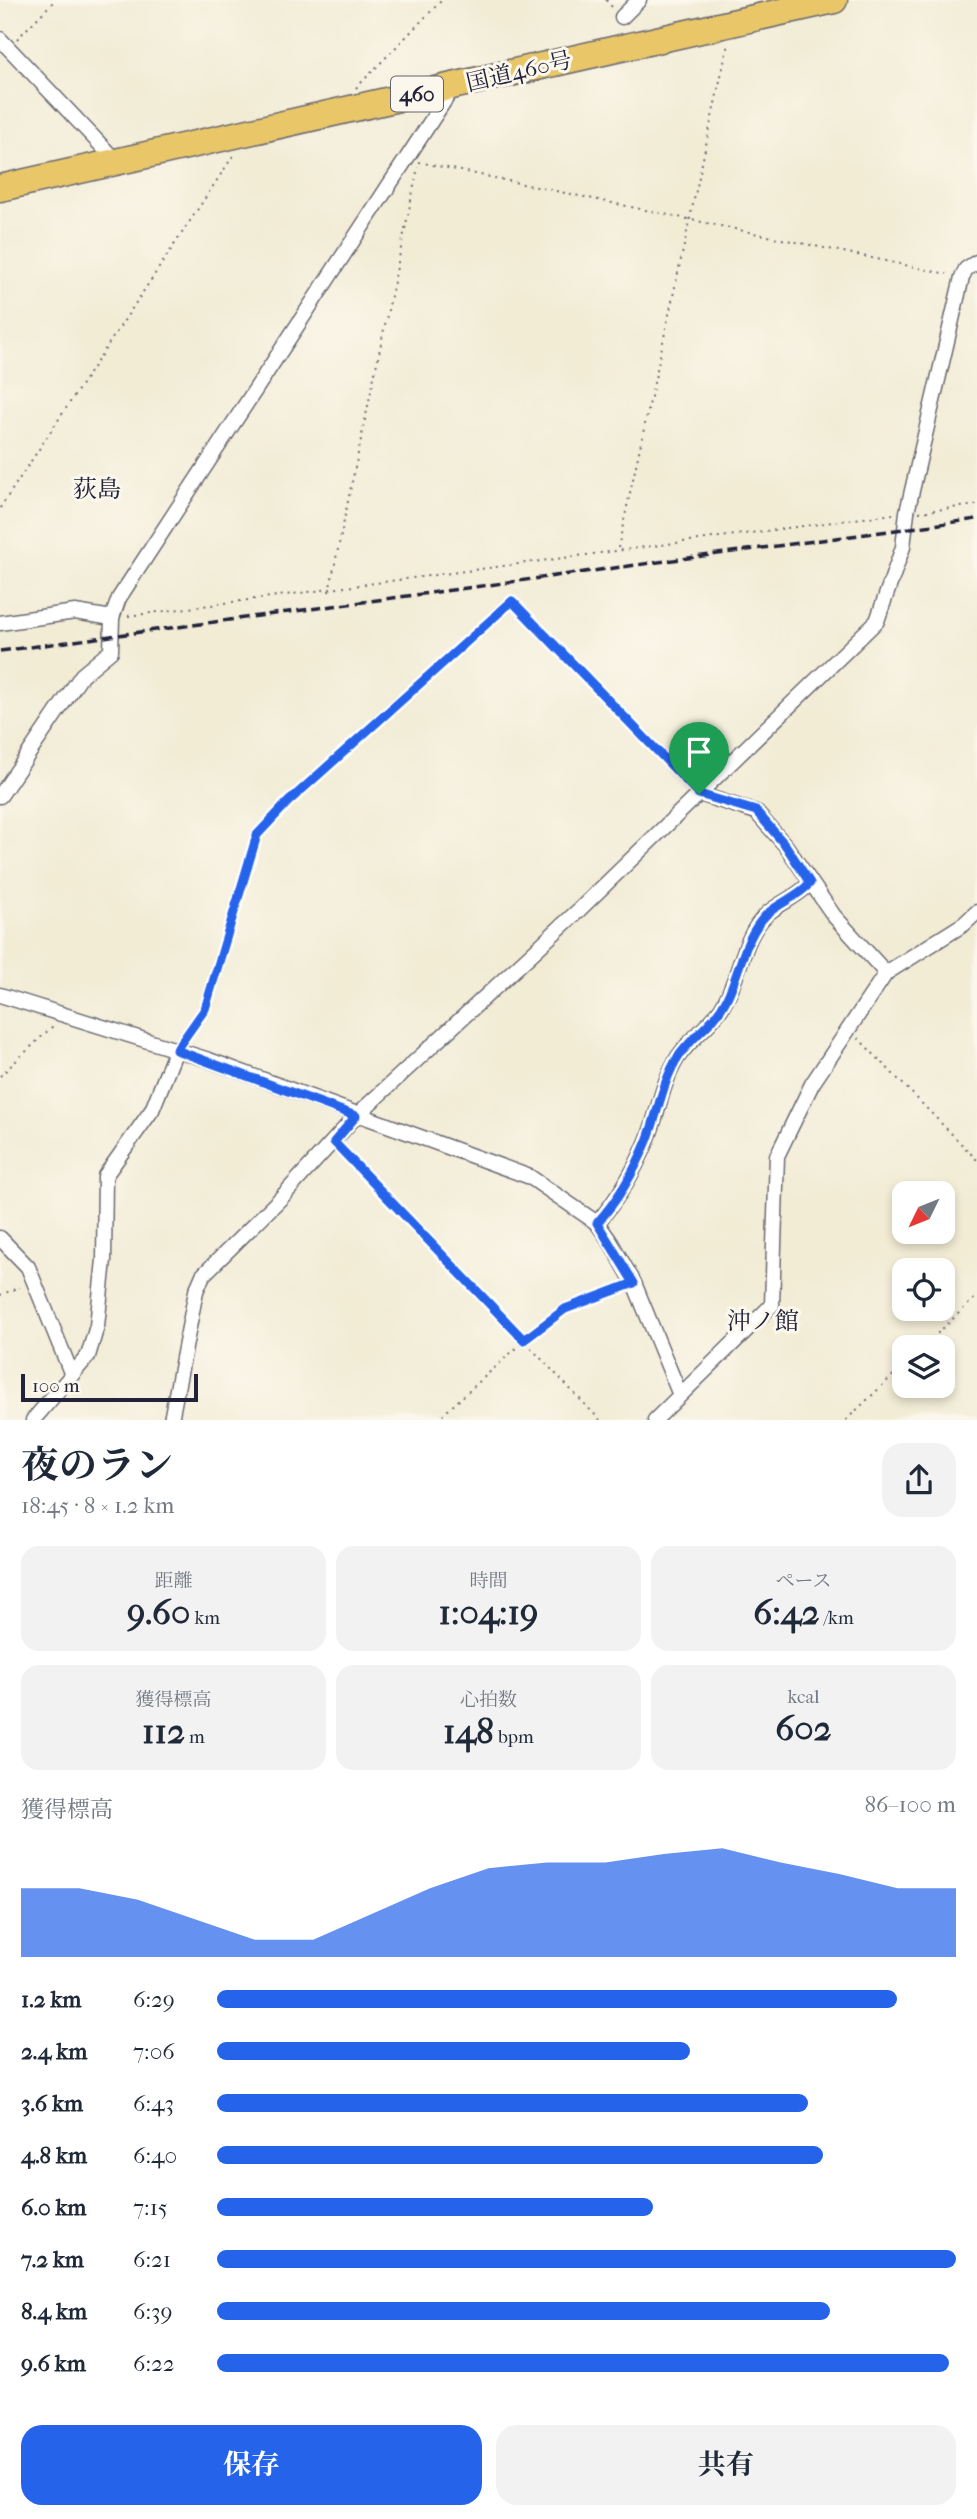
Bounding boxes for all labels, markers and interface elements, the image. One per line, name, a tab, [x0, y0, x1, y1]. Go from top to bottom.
street label: 国道460号	[464, 46, 575, 97]
road number: 460	[391, 76, 443, 112]
district label: 荻島	[73, 475, 121, 503]
pin	[669, 722, 729, 794]
icon: arrive	[680, 733, 718, 771]
north arrow	[892, 1181, 956, 1244]
map controls	[892, 1181, 955, 1398]
button: locate	[892, 1258, 955, 1321]
district label: 沖ノ館	[727, 1307, 799, 1335]
button: layers	[892, 1335, 955, 1398]
scale bar	[21, 1371, 198, 1403]
text: 100 m	[32, 1375, 80, 1397]
text: 夜のラン	[21, 1443, 173, 1488]
button: share	[882, 1443, 956, 1517]
text: 18:45 · 8 × 1.2 km	[21, 1492, 174, 1519]
text: 距離	[154, 1570, 193, 1592]
text: 時間	[469, 1570, 508, 1592]
text: ペース	[775, 1570, 832, 1592]
text: 9.60	[127, 1592, 190, 1633]
text: 1:04:19	[439, 1592, 538, 1633]
text: 6:42	[753, 1592, 819, 1633]
text: km	[190, 1607, 220, 1629]
text: /km	[819, 1607, 854, 1629]
text: kcal	[788, 1686, 819, 1708]
text: 獲得標高	[135, 1689, 212, 1711]
text: 心拍数	[460, 1689, 517, 1711]
text: 602	[775, 1708, 832, 1749]
text: 112	[142, 1711, 185, 1752]
text: 148	[443, 1711, 494, 1752]
text: m	[185, 1726, 205, 1748]
text: bpm	[494, 1726, 534, 1748]
text: 86–100 m	[864, 1791, 956, 1818]
text: 獲得標高	[21, 1796, 113, 1823]
text: 1.2 km	[21, 1986, 81, 2013]
text: 6:29	[133, 1986, 175, 2013]
text: 2.4 km	[21, 2038, 87, 2065]
text: 7:06	[133, 2038, 175, 2065]
text: 3.6 km	[21, 2090, 83, 2117]
text: 6:43	[133, 2090, 174, 2117]
text: 4.8 km	[21, 2142, 87, 2169]
text: 6:40	[133, 2142, 177, 2169]
text: 6.0 km	[21, 2194, 86, 2221]
text: 7:15	[133, 2194, 168, 2221]
text: 7.2 km	[21, 2246, 84, 2273]
text: 6:21	[133, 2246, 171, 2273]
text: 8.4 km	[21, 2298, 87, 2325]
text: 6:39	[133, 2298, 173, 2325]
text: 9.6 km	[21, 2350, 86, 2377]
text: 6:22	[133, 2350, 175, 2377]
button: 保存	[21, 2425, 482, 2505]
button: 共有	[496, 2425, 956, 2505]

